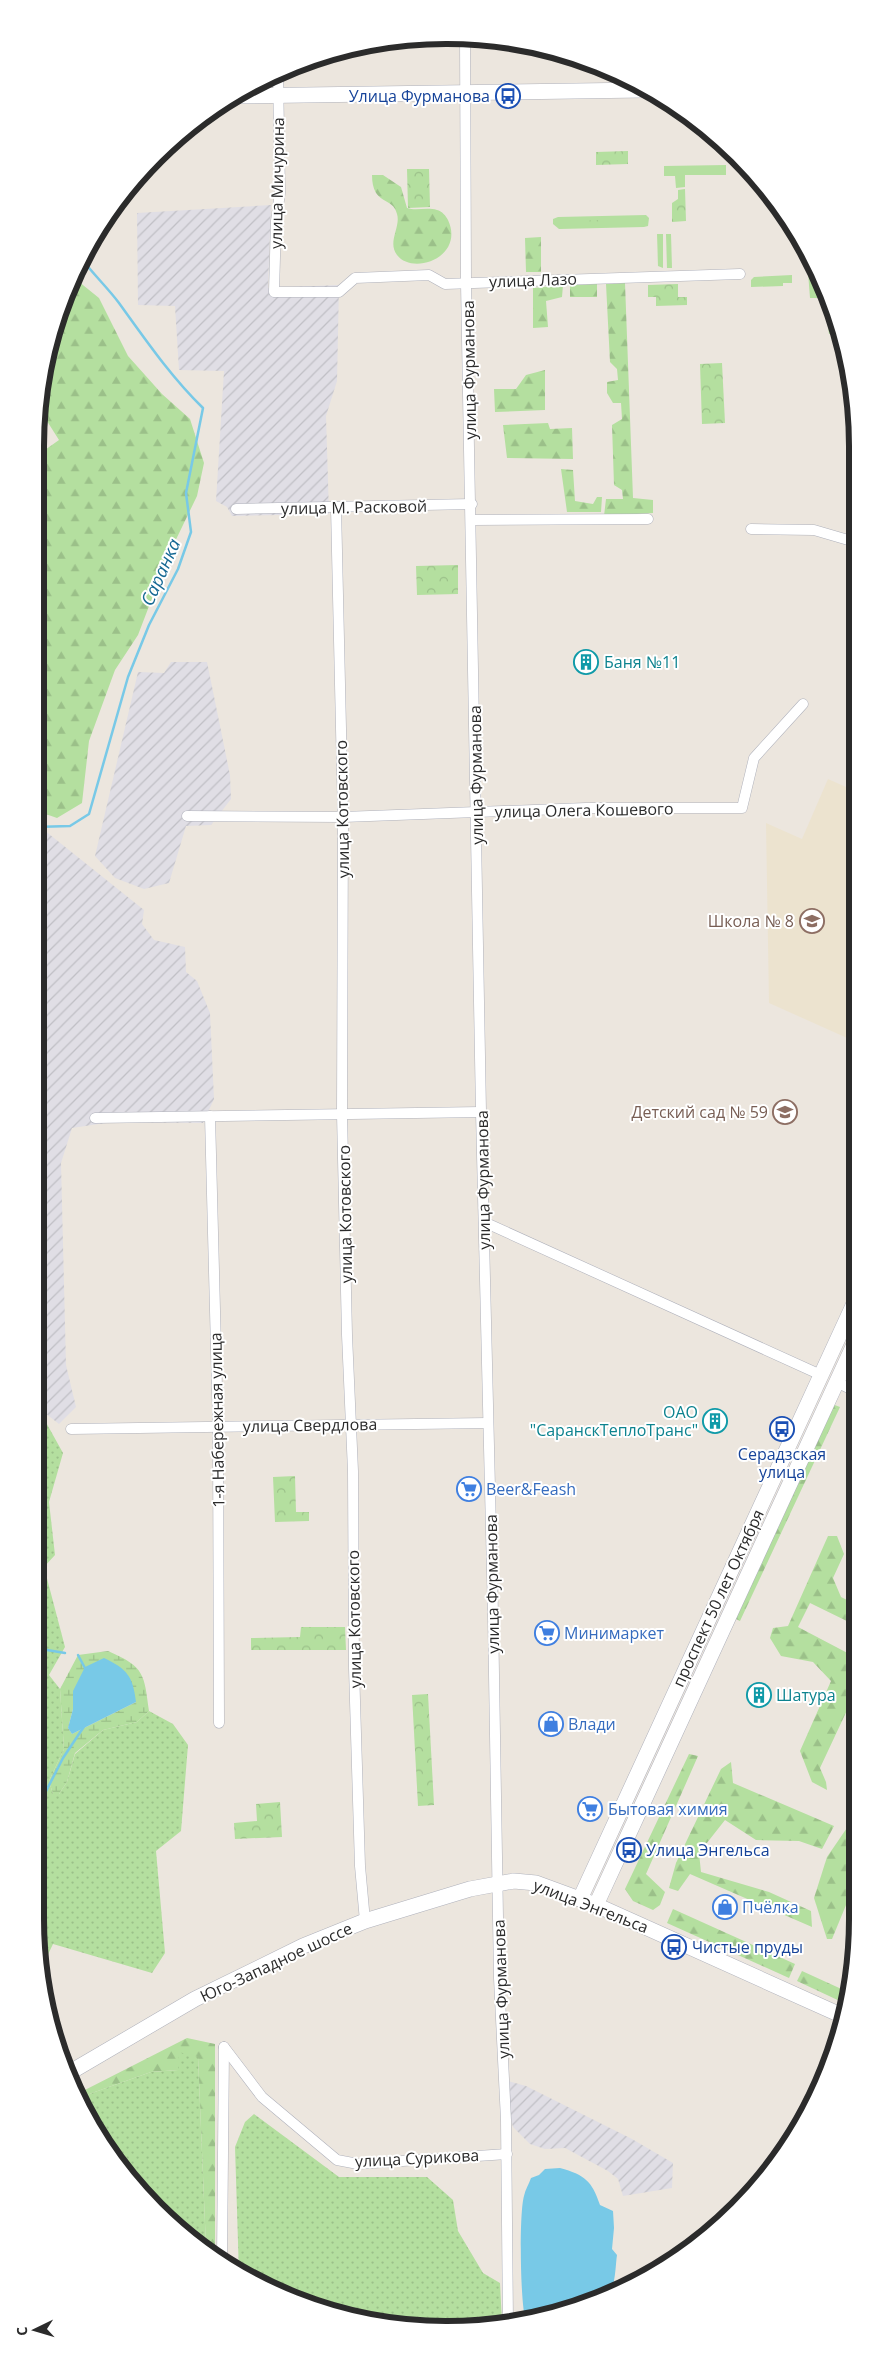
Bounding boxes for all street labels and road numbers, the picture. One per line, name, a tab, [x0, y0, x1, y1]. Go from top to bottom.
street label: улица Мичурина	[265, 117, 289, 249]
street label: улица Лазо	[489, 267, 577, 293]
street label: улица Фурманова	[457, 300, 481, 440]
street label: улица М. Расковой	[281, 495, 427, 519]
street label: улица Фурманова	[464, 705, 488, 845]
street label: улица Котовского	[330, 740, 354, 878]
street label: улица Олега Кошевого	[494, 797, 674, 823]
street label: улица Фурманова	[471, 1110, 495, 1250]
street label: улица Котовского	[333, 1145, 357, 1283]
street label: 1-я Набережная улица	[204, 1332, 230, 1508]
street label: улица Свердлова	[243, 1413, 377, 1437]
street label: проспект 50 лет Октября	[667, 1506, 769, 1690]
street label: улица Фурманова	[480, 1514, 504, 1654]
street label: улица Котовского	[342, 1550, 366, 1688]
street label: улица Энгельса	[530, 1874, 652, 1938]
street label: Юго-Западное шоссе	[196, 1917, 356, 2007]
street label: улица Фурманова	[488, 1919, 514, 2059]
street label: улица Сурикова	[354, 2144, 480, 2172]

